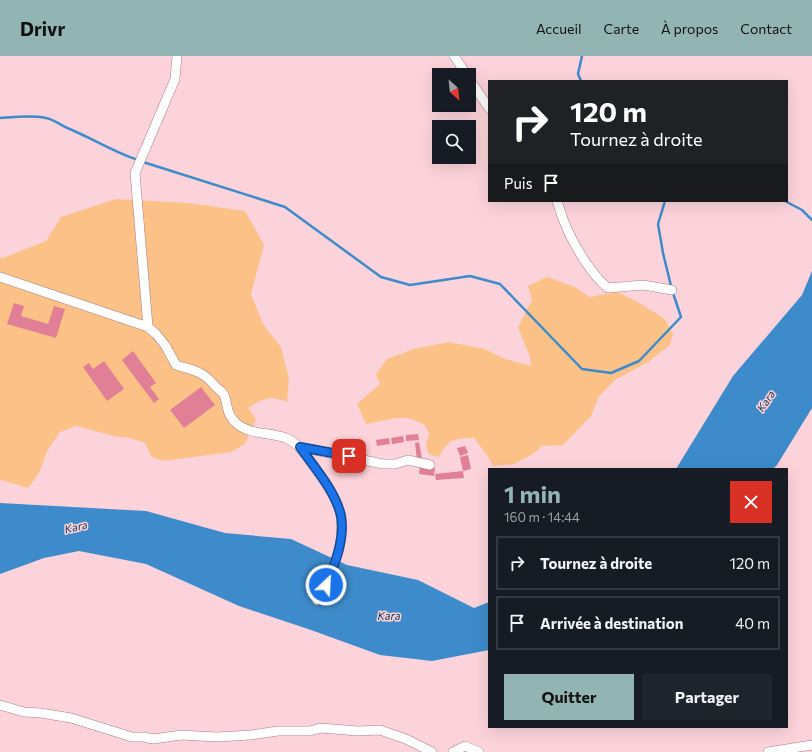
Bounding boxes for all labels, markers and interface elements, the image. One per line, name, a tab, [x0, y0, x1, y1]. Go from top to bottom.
text: Drivr	[20, 17, 65, 40]
text: Accueil	[536, 20, 582, 37]
text: Carte	[604, 20, 639, 37]
text: À propos	[661, 20, 718, 37]
text: Contact	[740, 20, 792, 37]
north arrow	[432, 68, 476, 112]
map controls	[432, 68, 476, 164]
text: 120 m	[570, 94, 647, 128]
icon: right	[504, 96, 556, 148]
button: search	[432, 120, 476, 164]
text: Tournez à droite	[570, 128, 703, 150]
icon: arrive	[540, 172, 562, 194]
text: Puis	[504, 174, 532, 192]
water label: Kara	[754, 387, 778, 414]
pin	[332, 439, 366, 473]
icon: arrive	[338, 445, 360, 467]
text: 1 min	[504, 479, 561, 508]
button: close	[730, 481, 772, 523]
text: 160 m · 14:44	[504, 509, 580, 525]
water label: Kara	[63, 518, 89, 535]
icon: right	[506, 552, 528, 574]
text: Tournez à droite	[540, 554, 652, 572]
text: 120 m	[730, 554, 770, 572]
position arrow	[305, 564, 347, 606]
water label: Kara	[377, 609, 401, 622]
icon: arrive	[506, 612, 528, 634]
text: Arrivée à destination	[540, 614, 683, 632]
text: 40 m	[735, 614, 770, 632]
button: Quitter	[504, 674, 634, 720]
button: Partager	[642, 674, 772, 720]

